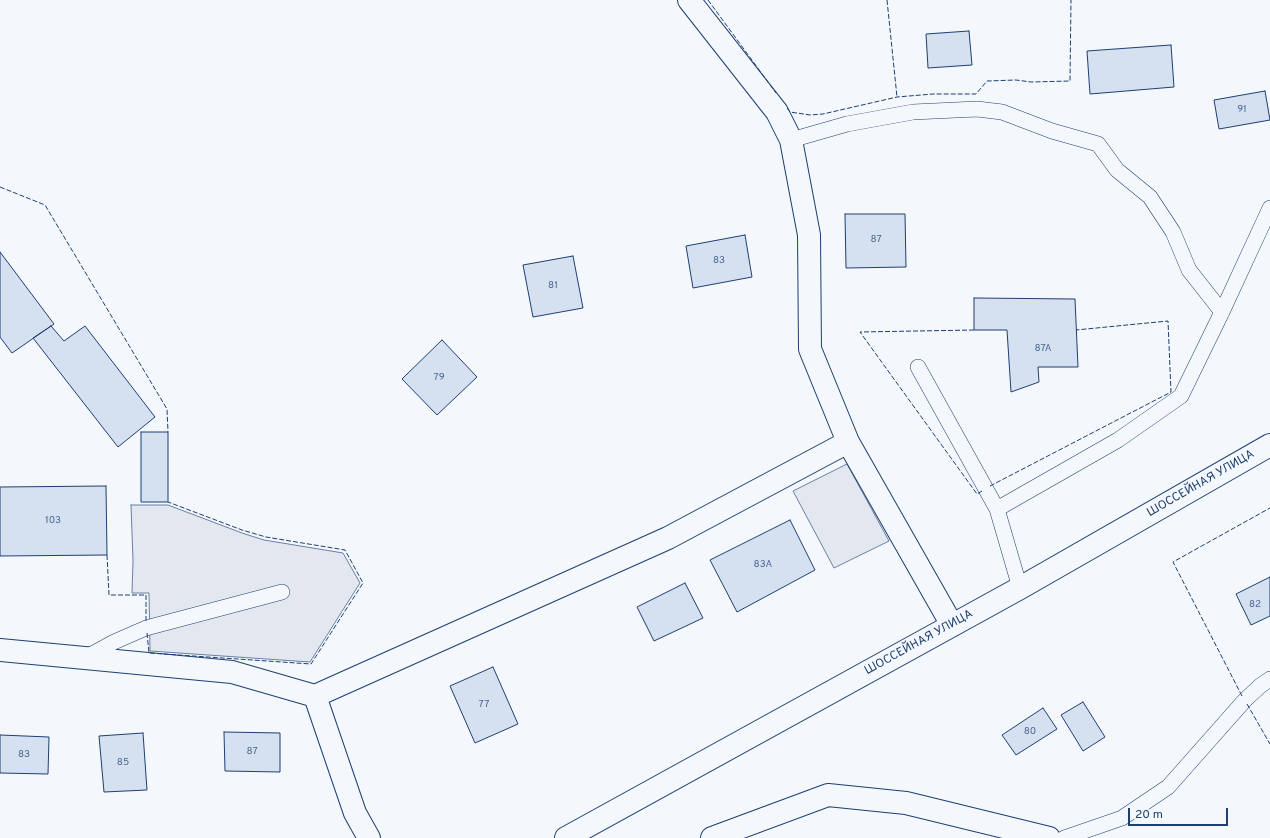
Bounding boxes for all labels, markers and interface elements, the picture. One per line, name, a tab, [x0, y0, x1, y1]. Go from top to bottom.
house number: 91	[1237, 104, 1247, 116]
house number: 87	[870, 234, 882, 246]
house number: 83	[713, 255, 725, 267]
house number: 81	[548, 280, 558, 292]
house number: 87А	[1035, 343, 1051, 355]
house number: 79	[433, 372, 445, 384]
street label: ШОССЕЙНАЯ УЛИЦА	[1145, 447, 1257, 521]
house number: 103	[45, 515, 61, 527]
house number: 83А	[754, 559, 772, 571]
house number: 82	[1249, 599, 1261, 611]
street label: ШОССЕЙНАЯ УЛИЦА	[862, 607, 976, 679]
house number: 77	[479, 699, 489, 711]
house number: 80	[1024, 726, 1036, 738]
house number: 87	[246, 746, 258, 758]
house number: 83	[18, 749, 30, 761]
house number: 85	[117, 757, 129, 769]
scale bar	[1130, 800, 1230, 826]
text: 20 m	[1135, 807, 1163, 823]

